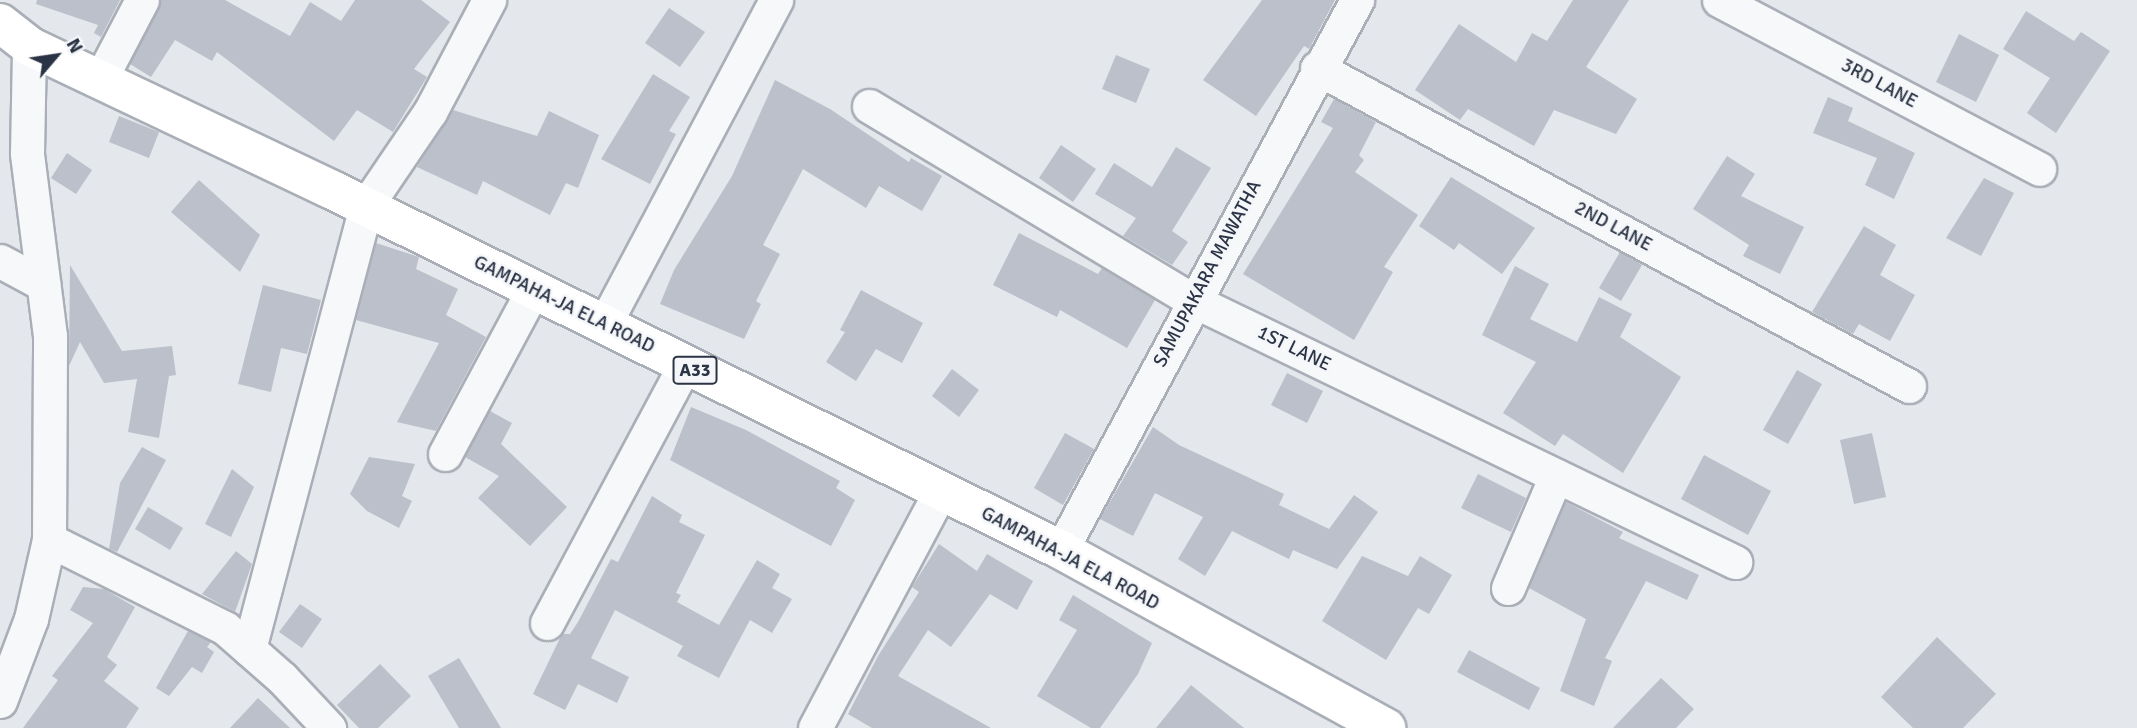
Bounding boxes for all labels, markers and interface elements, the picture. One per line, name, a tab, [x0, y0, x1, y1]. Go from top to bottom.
north arrow	[21, 21, 91, 91]
text: N	[61, 34, 88, 57]
street label: 3RD LANE	[1837, 54, 1921, 114]
street label: SAMUPAKARA MAWATHA	[1149, 177, 1267, 371]
street label: 2ND LANE	[1570, 197, 1656, 257]
street label: GAMPAHA-JA ELA ROAD	[470, 251, 658, 359]
street label: 1ST LANE	[1254, 321, 1334, 377]
road number: A33	[672, 356, 718, 384]
street label: GAMPAHA-JA ELA ROAD	[977, 502, 1163, 616]

